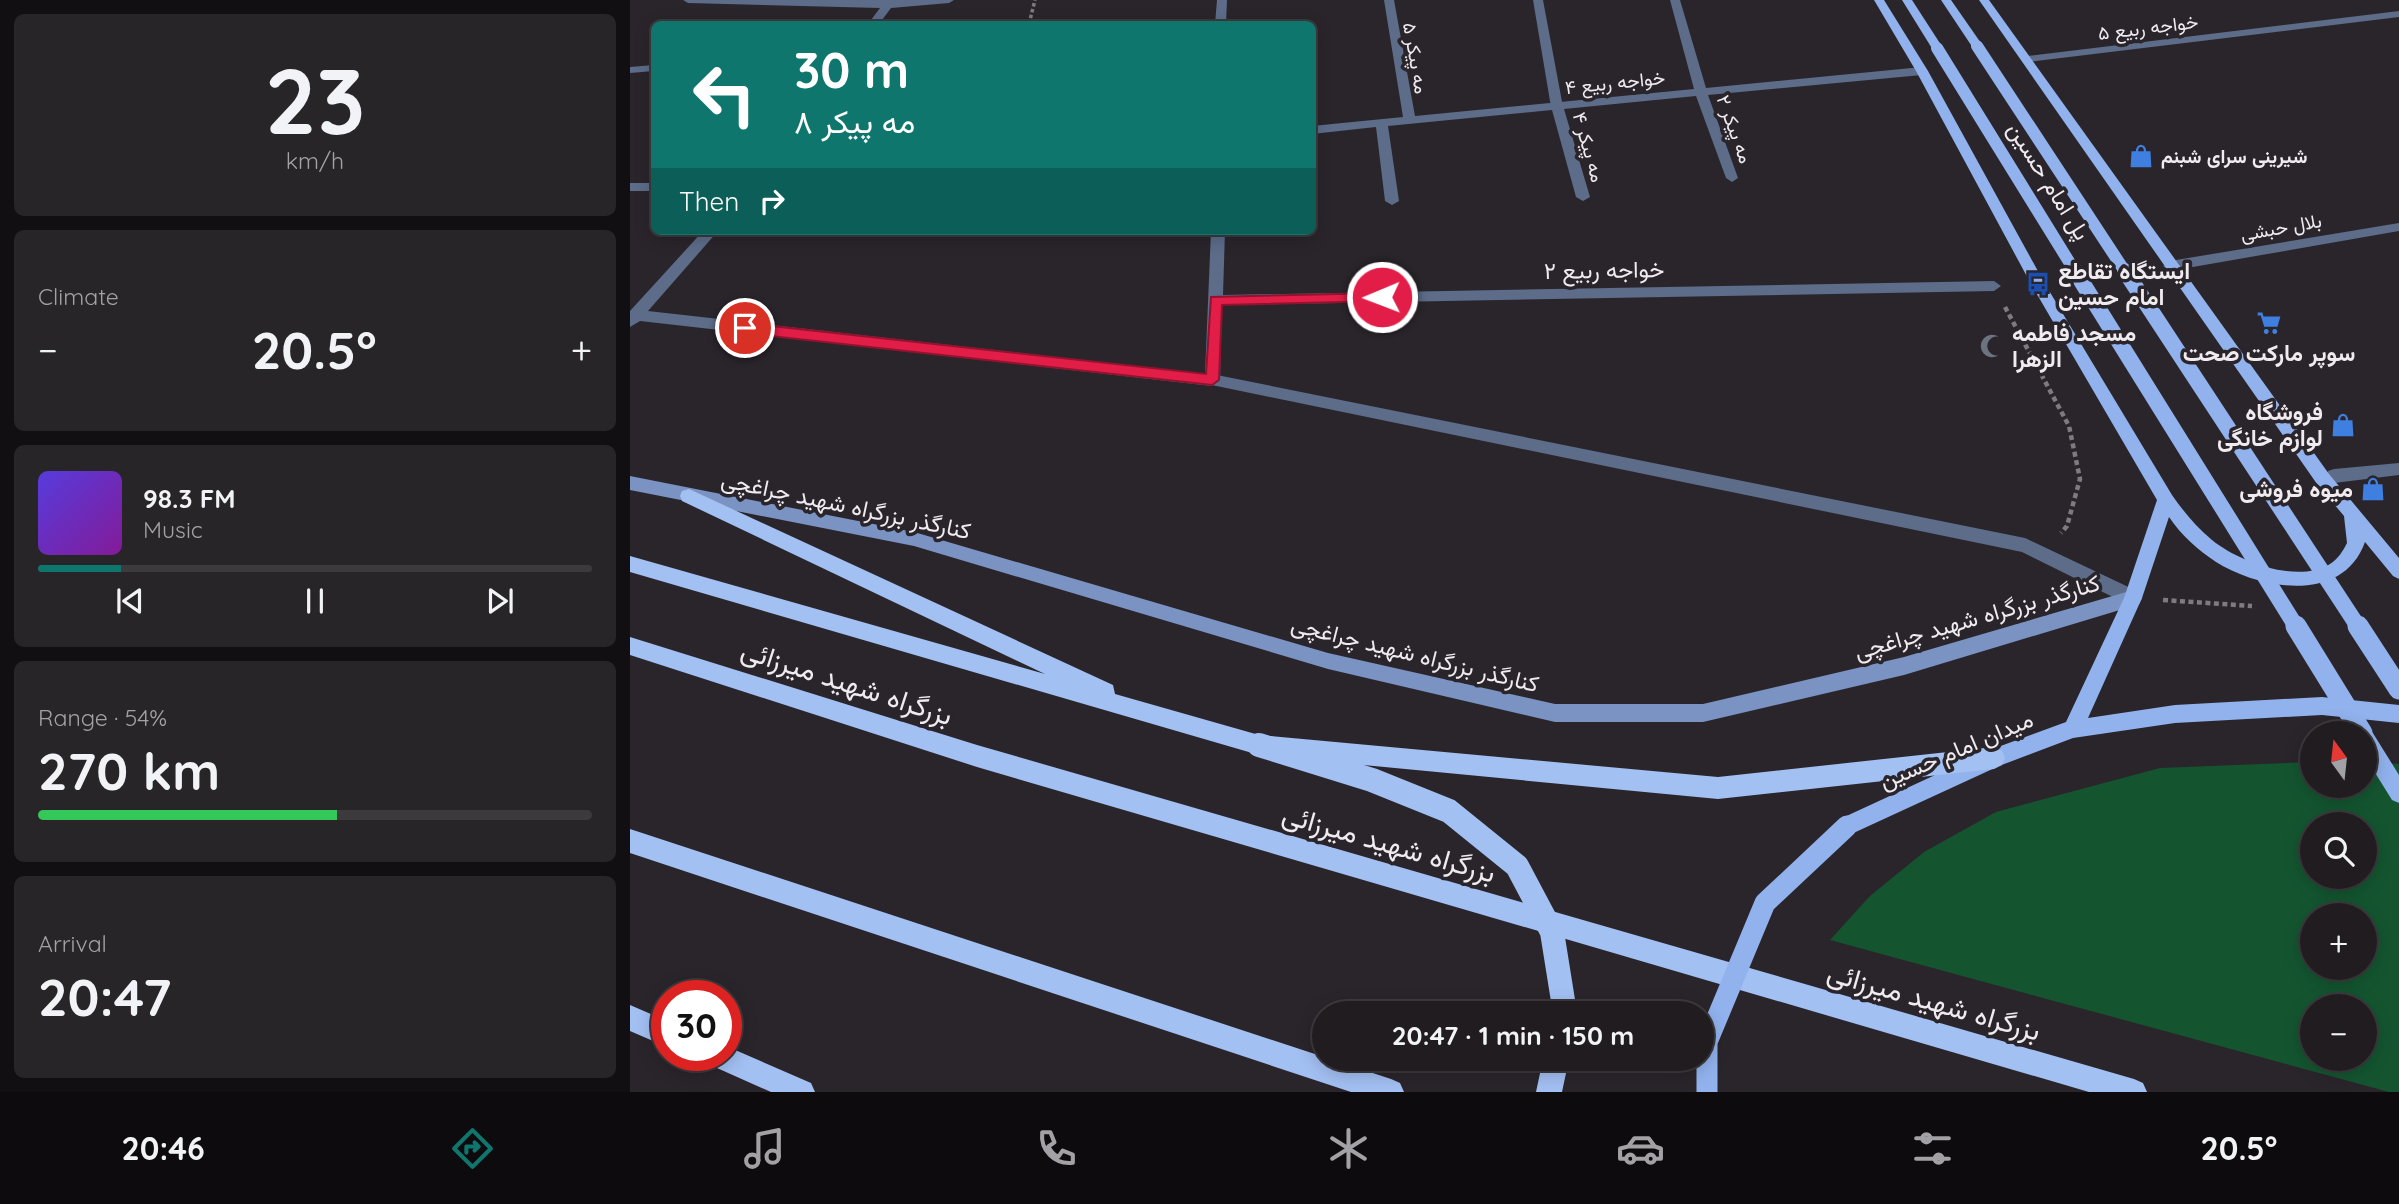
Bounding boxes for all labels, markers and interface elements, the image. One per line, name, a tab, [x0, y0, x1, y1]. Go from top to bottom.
street label: خواجه ربیع ۵	[2097, 9, 2200, 47]
street label: مه پیکر ۵	[1396, 20, 1434, 96]
text: 30 m	[794, 39, 909, 100]
text: 23	[265, 43, 365, 157]
icon: left	[679, 49, 770, 140]
street label: خواجه ربیع ۴	[1564, 65, 1666, 101]
street label: مه پیکر ۲	[1710, 92, 1758, 167]
text: مه پیکر ۸	[794, 101, 915, 141]
street label: مه پیکر ۴	[1566, 109, 1610, 185]
street label: پل امام حسین	[2000, 116, 2097, 246]
shop icon: شیرینی سرای شبنم	[2127, 142, 2155, 170]
place label: شیرینی سرای شبنم	[2161, 144, 2307, 169]
text: km/h	[286, 146, 344, 175]
icon: right	[753, 182, 791, 220]
text: Then	[679, 185, 739, 218]
street label: بلال حبشی	[2239, 208, 2323, 246]
street label: خواجه ربیع ۲	[1544, 254, 1664, 287]
place label: ایستگاه تقاطع امام حسین	[2058, 256, 2190, 312]
position arrow	[1345, 260, 1419, 334]
bus stop icon: ایستگاه تقاطع امام حسین	[2024, 270, 2052, 298]
text: Climate	[38, 282, 119, 311]
pin	[715, 298, 775, 358]
icon: arrive	[726, 309, 764, 347]
supermarket icon: سوپر مارکت صحت	[2255, 309, 2283, 337]
text: 20.5°	[252, 317, 377, 382]
place label: مسجد فاطمه الزهرا	[2012, 318, 2136, 374]
text: −	[38, 326, 58, 374]
text: +	[571, 326, 592, 374]
mosque icon: مسجد فاطمه الزهرا	[1978, 332, 2006, 360]
place label: سوپر مارکت صحت	[2183, 338, 2355, 369]
place label: فروشگاه لوازم خانگی	[2217, 397, 2323, 453]
shop icon: فروشگاه لوازم خانگی	[2329, 411, 2357, 439]
street label: کنارگذر بزرگراه شهید چراغچی	[718, 464, 973, 547]
place label: میوه فروشی	[2239, 474, 2353, 504]
shop icon: میوه فروشی	[2359, 475, 2387, 503]
text: 98.3 FM	[143, 482, 236, 515]
text: Music	[143, 515, 203, 544]
street label: کنارگذر بزرگراه شهید چراغچی	[1851, 568, 2104, 667]
icon: previous	[111, 582, 149, 620]
icon: pause	[296, 582, 334, 620]
icon: next	[481, 582, 519, 620]
street label: کنارگذر بزرگراه شهید چراغچی	[1288, 609, 1542, 700]
street label: بزرگراه شهید میرزائی	[737, 631, 957, 733]
text: Range · 54%	[38, 703, 167, 732]
street label: میدان امام حسین	[1875, 704, 2037, 796]
north arrow	[2300, 721, 2376, 798]
map controls	[2300, 721, 2377, 1071]
text: 270 km	[38, 738, 220, 803]
street label: بزرگراه شهید میرزائی	[1278, 795, 1500, 891]
button: search	[2300, 812, 2377, 889]
button: +	[2300, 903, 2377, 980]
text: Arrival	[38, 929, 107, 958]
street label: بزرگراه شهید میرزائی	[1823, 953, 2045, 1049]
text: 20:47	[38, 964, 171, 1029]
speed limit sign: 30	[651, 980, 742, 1071]
button: −	[2300, 994, 2377, 1071]
text: 20:47 · 1 min · 150 m	[1392, 1019, 1634, 1052]
icon: directions	[448, 1124, 497, 1173]
icon: music	[740, 1124, 789, 1173]
icon: phone	[1032, 1124, 1081, 1173]
icon: climate	[1324, 1124, 1373, 1173]
icon: car	[1616, 1124, 1665, 1173]
icon: filters	[1908, 1124, 1957, 1173]
text: 20:46	[122, 1128, 205, 1168]
text: 20.5°	[2201, 1128, 2277, 1168]

